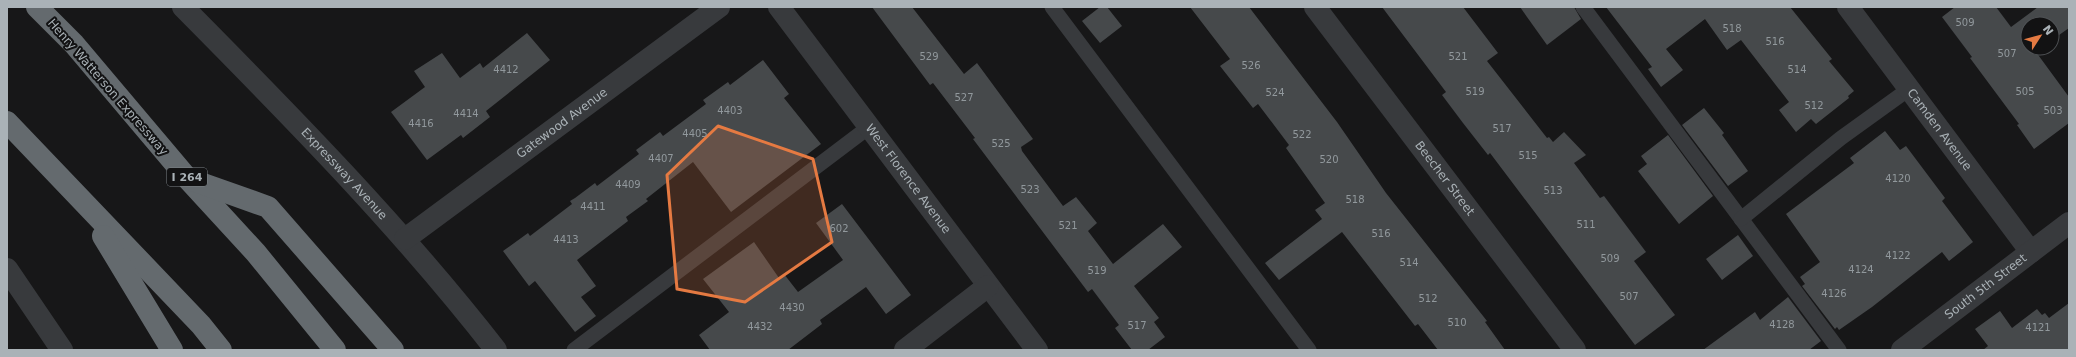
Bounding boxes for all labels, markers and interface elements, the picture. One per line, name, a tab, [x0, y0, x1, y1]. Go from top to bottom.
street label: Henry Watterson Expressway	[45, 16, 171, 158]
north arrow	[2020, 16, 2060, 56]
house number: 509	[1955, 17, 1975, 28]
house number: 518	[1722, 23, 1742, 34]
text: N	[2040, 23, 2056, 38]
house number: 516	[1765, 36, 1785, 47]
house number: 507	[1997, 48, 2017, 59]
house number: 529	[919, 51, 939, 62]
house number: 521	[1448, 51, 1468, 62]
house number: 526	[1241, 60, 1261, 71]
house number: 4412	[493, 64, 519, 75]
house number: 514	[1787, 64, 1807, 75]
street label: Gatewood Avenue	[514, 85, 610, 161]
house number: 519	[1465, 86, 1485, 97]
street label: Camden Avenue	[1904, 86, 1975, 173]
house number: 505	[2015, 86, 2035, 97]
house number: 524	[1265, 87, 1285, 98]
house number: 527	[954, 92, 974, 103]
house number: 512	[1804, 100, 1824, 111]
house number: 4403	[717, 105, 743, 116]
house number: 503	[2043, 105, 2063, 116]
house number: 4414	[453, 108, 479, 119]
house number: 4416	[408, 118, 434, 129]
street label: West Florence Avenue	[863, 121, 954, 236]
house number: 517	[1492, 123, 1512, 134]
street label: Expressway Avenue	[298, 125, 390, 222]
house number: 4405	[682, 128, 708, 139]
house number: 522	[1292, 129, 1312, 140]
house number: 525	[991, 138, 1011, 149]
street label: Beecher Street	[1412, 138, 1478, 219]
house number: 515	[1518, 150, 1538, 161]
house number: 4407	[648, 153, 674, 164]
house number: 520	[1319, 154, 1339, 165]
road number: I 264	[167, 168, 207, 186]
house number: 4120	[1885, 173, 1911, 184]
house number: 4409	[615, 179, 641, 190]
house number: 523	[1020, 184, 1040, 195]
house number: 513	[1543, 185, 1563, 196]
house number: 518	[1345, 194, 1365, 205]
house number: 4411	[580, 201, 606, 212]
house number: 511	[1576, 219, 1596, 230]
house number: 521	[1058, 220, 1078, 231]
house number: 602	[829, 223, 849, 234]
house number: 516	[1371, 228, 1391, 239]
house number: 4413	[553, 234, 579, 245]
house number: 4122	[1885, 250, 1911, 261]
street label: South 5th Street	[1942, 251, 2029, 322]
house number: 509	[1600, 253, 1620, 264]
house number: 514	[1399, 257, 1419, 268]
house number: 4124	[1848, 264, 1874, 275]
house number: 519	[1087, 265, 1107, 276]
house number: 4126	[1821, 288, 1847, 299]
house number: 507	[1619, 291, 1639, 302]
house number: 512	[1418, 293, 1438, 304]
house number: 4430	[779, 302, 805, 313]
house number: 510	[1447, 317, 1467, 328]
house number: 4128	[1769, 319, 1795, 330]
house number: 517	[1127, 320, 1147, 331]
house number: 4432	[747, 321, 773, 332]
house number: 4121	[2025, 322, 2051, 333]

